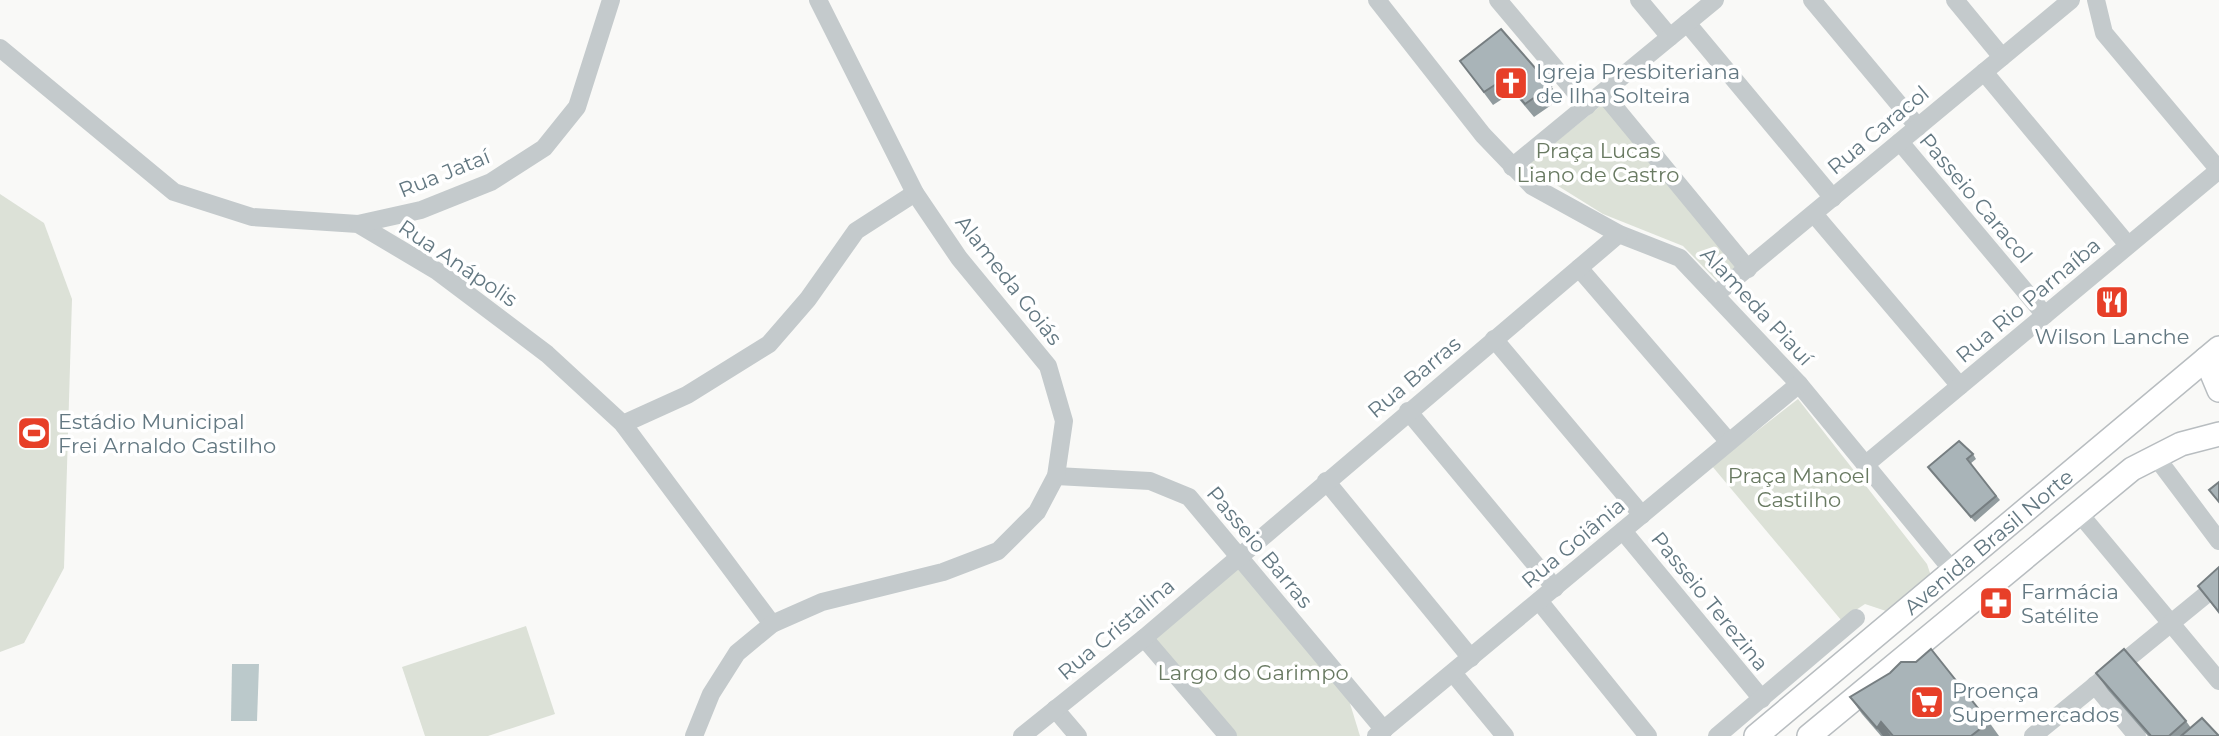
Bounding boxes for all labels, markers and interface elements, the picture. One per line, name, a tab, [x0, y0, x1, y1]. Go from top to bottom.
place label: Igreja Presbiteriana de Ilha Solteira	[1536, 59, 1740, 108]
church icon: Igreja Presbiteriana de Ilha Solteira	[1492, 64, 1530, 102]
street label: Rua Caracol	[1822, 80, 1934, 180]
street label: Passeio Caracol	[1914, 128, 2038, 268]
park label: Praça Lucas Liano de Castro	[1517, 138, 1679, 187]
street label: Rua Jataí	[395, 143, 495, 203]
street label: Alameda Goiás	[951, 210, 1067, 350]
street label: Rua Anápolis	[394, 214, 522, 312]
street label: Rua Rio Parnaíba	[1951, 232, 2105, 368]
street label: Alameda Piauí	[1696, 241, 1819, 371]
restaurant icon: Wilson Lanche	[2093, 283, 2131, 321]
place label: Wilson Lanche	[2035, 324, 2189, 349]
street label: Rua Barras	[1362, 331, 1466, 423]
place label: Estádio Municipal Frei Arnaldo Castilho	[58, 409, 276, 458]
sports icon: Estádio Municipal Frei Arnaldo Castilho	[15, 414, 53, 452]
park label: Praça Manoel Castilho	[1728, 463, 1870, 512]
street label: Avenida Brasil Norte	[1899, 463, 2078, 619]
street label: Passeio Barras	[1202, 481, 1318, 613]
street label: Rua Goiânia	[1516, 493, 1630, 593]
street label: Passeio Terezina	[1646, 526, 1774, 676]
street label: Rua Cristalina	[1053, 573, 1179, 685]
place label: Farmácia Satélite	[2021, 579, 2119, 628]
pharmacy icon: Farmácia Satélite	[1977, 584, 2015, 622]
park label: Largo do Garimpo	[1157, 660, 1349, 685]
place label: Proença Supermercados	[1952, 678, 2119, 727]
supermarket icon: Proença Supermercados	[1908, 683, 1946, 721]

